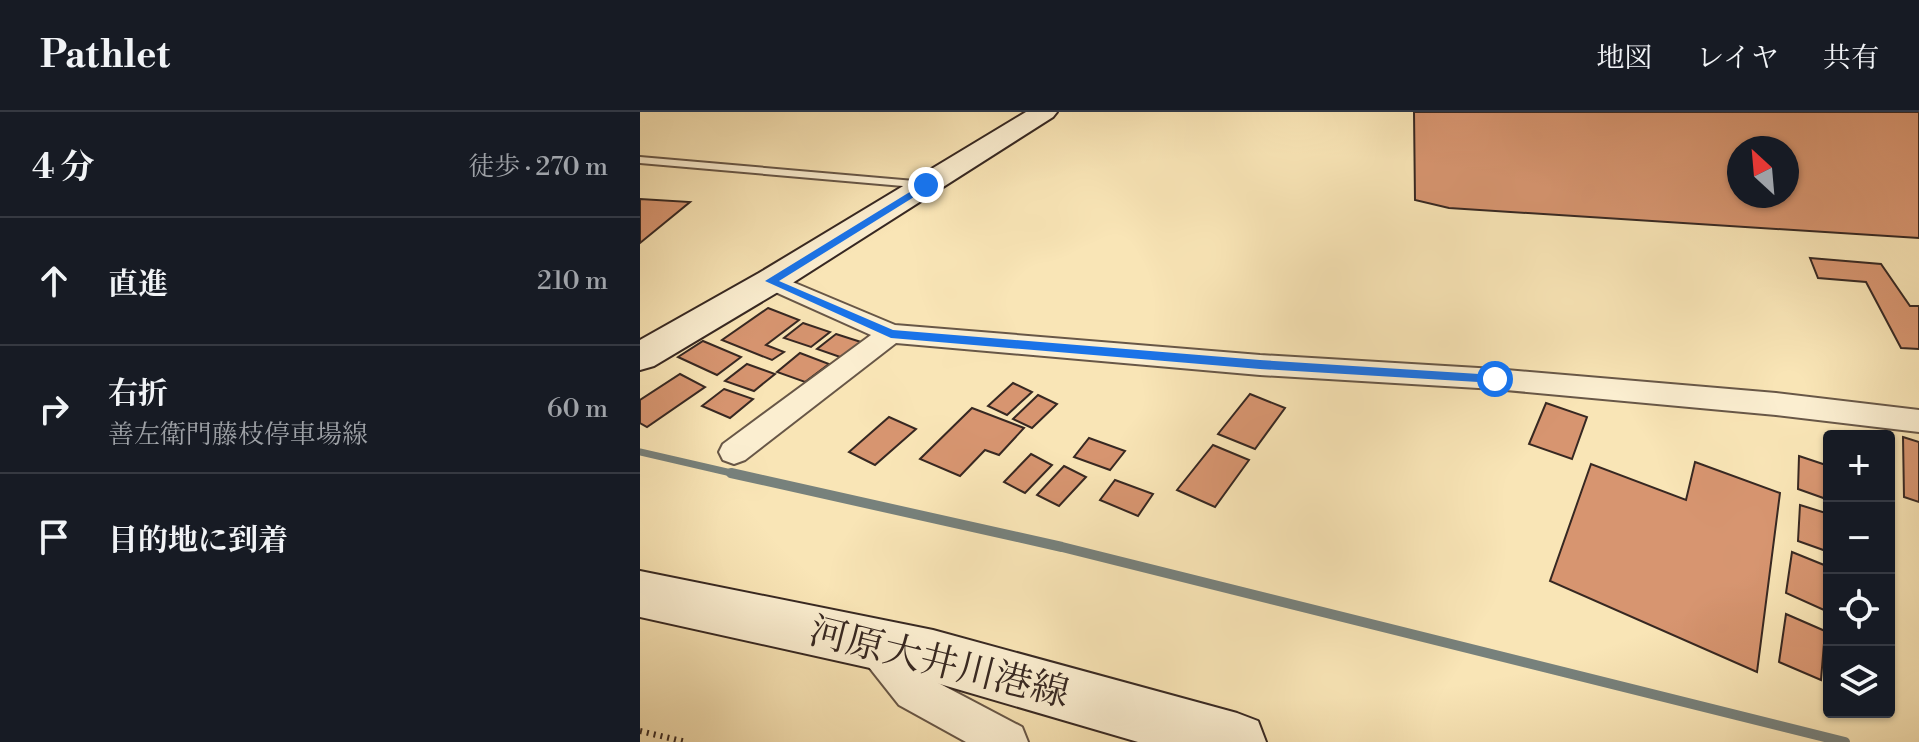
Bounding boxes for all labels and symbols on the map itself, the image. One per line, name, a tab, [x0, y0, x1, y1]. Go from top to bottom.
north arrow	[1727, 136, 1799, 208]
route end	[908, 167, 944, 203]
route start	[1477, 361, 1513, 397]
street label: 河原大井川港線	[804, 608, 1074, 718]

